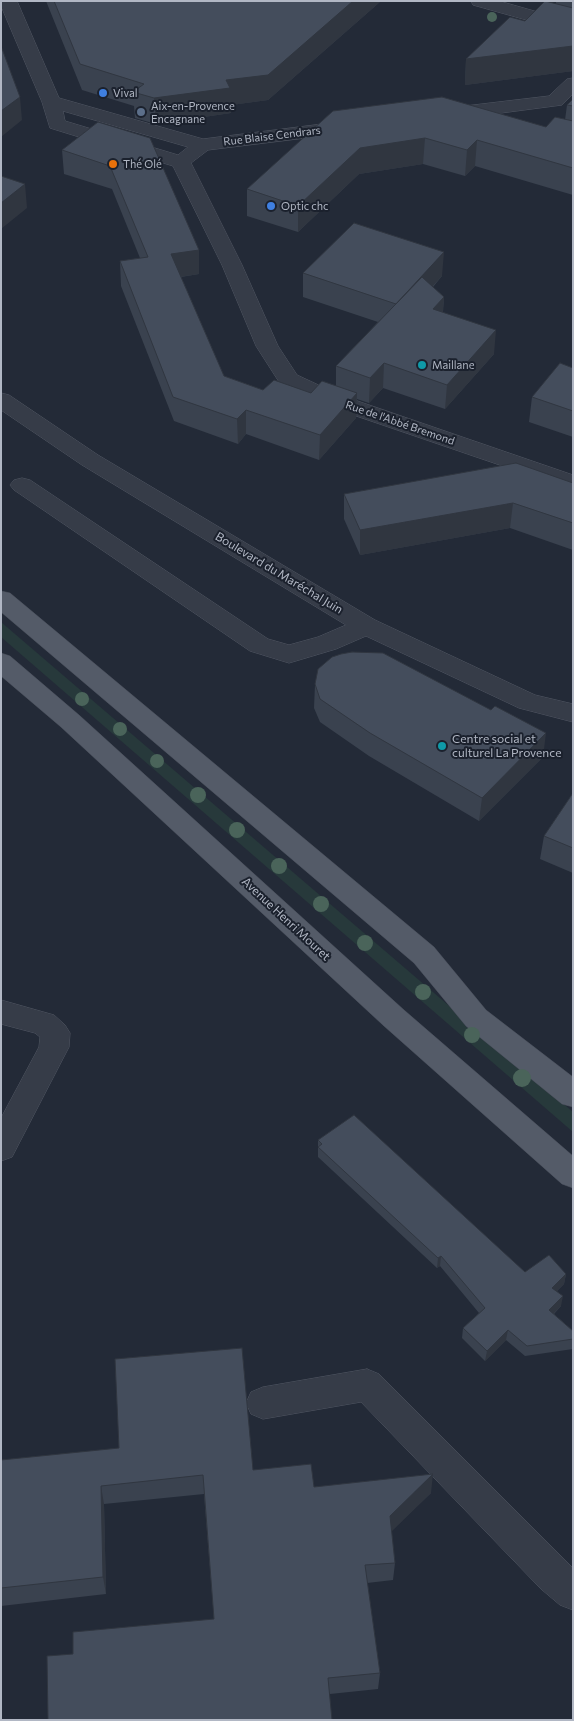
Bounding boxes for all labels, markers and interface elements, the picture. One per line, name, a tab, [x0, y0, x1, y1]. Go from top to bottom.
place label: Vival	[113, 86, 137, 100]
marker: Vival	[97, 87, 109, 99]
place label: Aix-en-Provence Encagnane	[151, 99, 235, 125]
marker: Aix-en-Provence Encagnane	[135, 106, 147, 118]
street label: Rue Blaise Cendrars	[223, 123, 321, 149]
place label: Thé Olé	[123, 157, 162, 171]
marker: Thé Olé	[107, 158, 119, 170]
place label: Optic chc	[281, 199, 328, 213]
marker: Optic chc	[265, 200, 277, 212]
place label: Maillane	[432, 358, 474, 372]
marker: Maillane	[416, 359, 428, 371]
street label: Rue de l'Abbé Bremond	[344, 398, 456, 448]
street label: Boulevard du Maréchal Juin	[213, 529, 345, 617]
place label: Centre social et culturel La Provence	[452, 732, 561, 760]
marker: Centre social et culturel La Provence	[436, 740, 448, 752]
street label: Avenue Henri Mouret	[239, 874, 333, 964]

